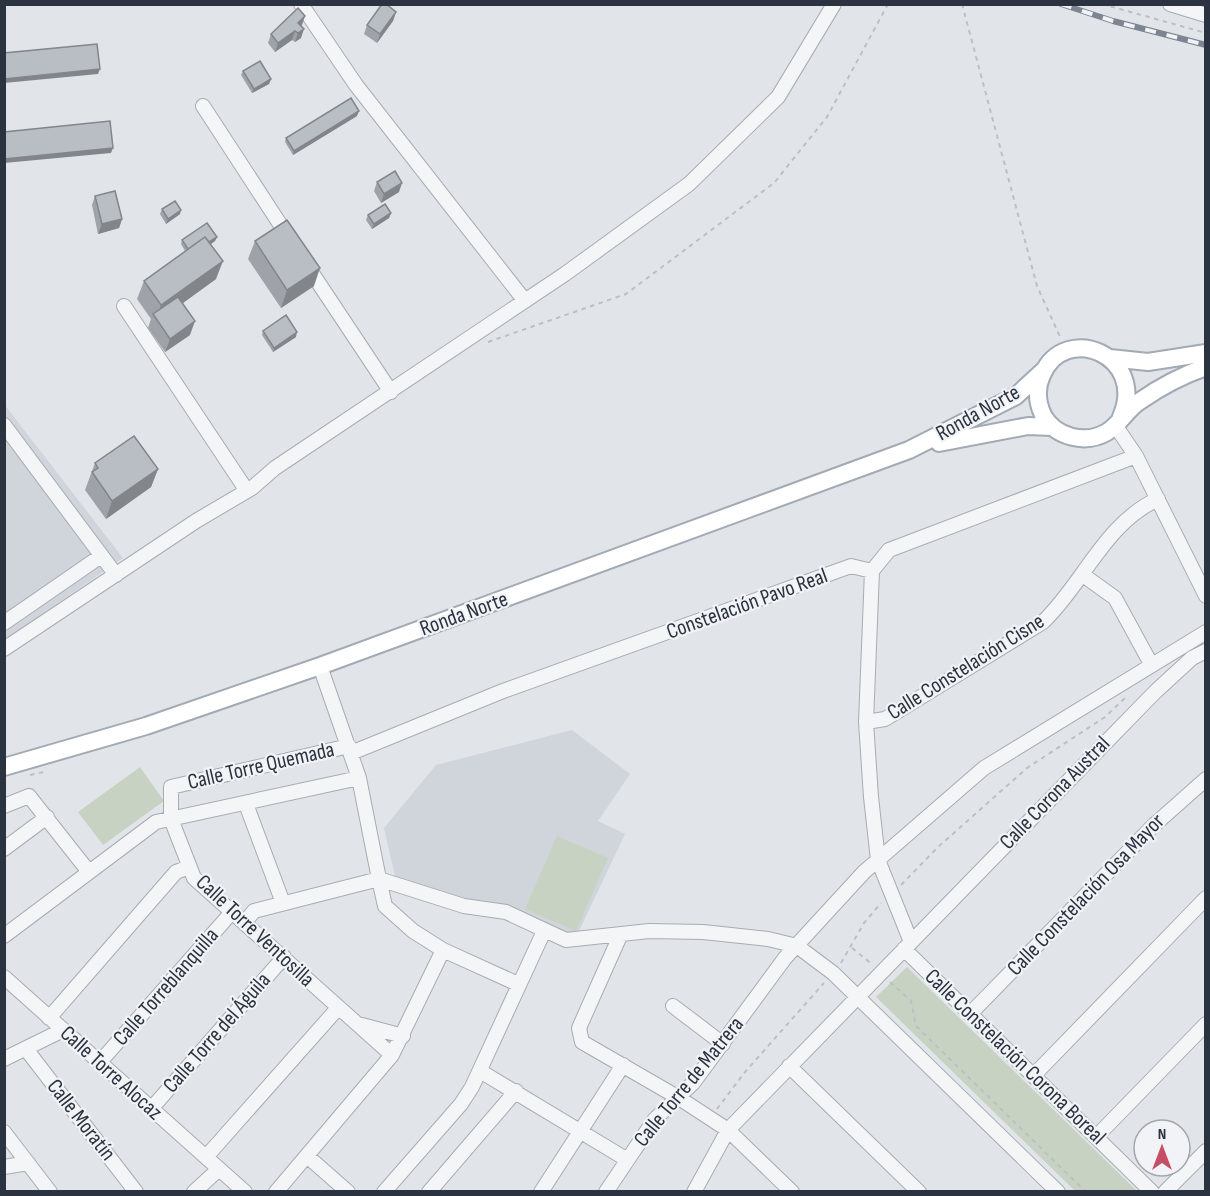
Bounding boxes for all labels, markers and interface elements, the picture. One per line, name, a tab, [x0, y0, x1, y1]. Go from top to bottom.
street label: Ronda Norte	[931, 379, 1025, 447]
street label: Constelación Pavo Real	[663, 562, 831, 646]
street label: Ronda Norte	[416, 586, 512, 642]
street label: Calle Constelación Cisne	[883, 608, 1049, 726]
street label: Calle Corona Austral	[994, 731, 1116, 855]
street label: Calle Torre Quemada	[185, 736, 337, 796]
street label: Calle Constelación Osa Mayor	[1002, 808, 1170, 982]
street label: Calle Torre Ventosilla	[190, 869, 320, 993]
street label: Calle Torreblanquilla	[108, 923, 224, 1051]
street label: Calle Constelación Corona Boreal	[919, 963, 1111, 1151]
street label: Calle Torre del Águila	[157, 967, 277, 1099]
street label: Calle Torre de Matrera	[628, 1012, 750, 1152]
street label: Calle Torre Alocaz	[54, 1020, 168, 1126]
street label: Calle Moratín	[41, 1074, 121, 1166]
north arrow	[1132, 1118, 1192, 1178]
text: N	[1158, 1125, 1166, 1144]

